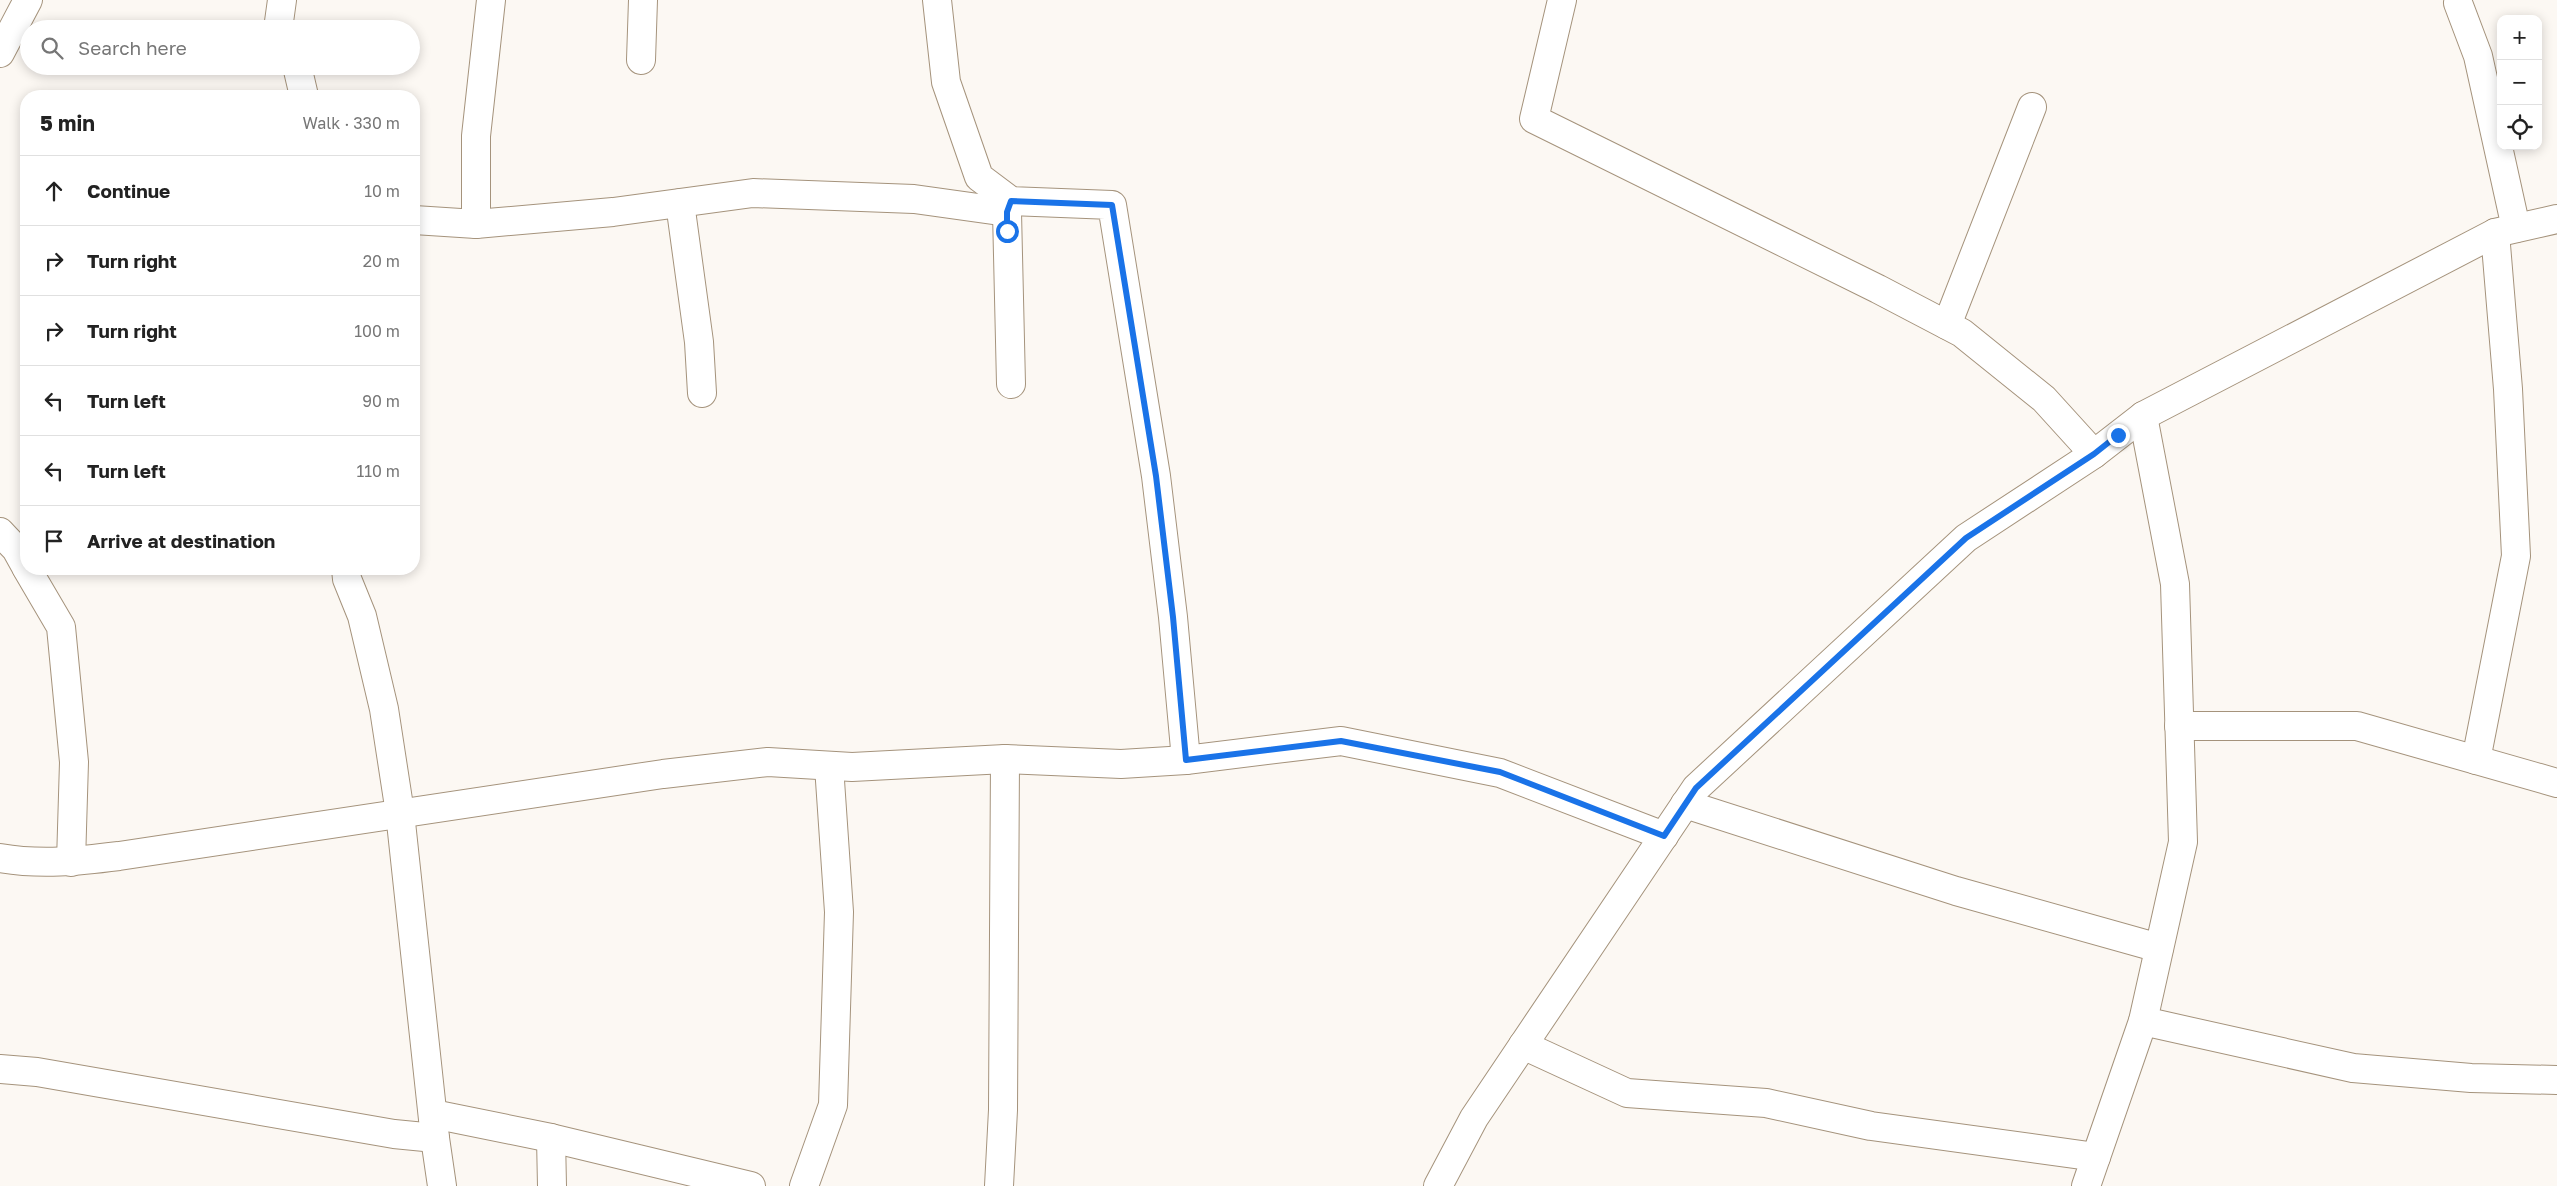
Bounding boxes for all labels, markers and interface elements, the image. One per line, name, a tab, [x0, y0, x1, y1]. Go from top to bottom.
map controls	[2497, 15, 2542, 150]
button: +	[2497, 15, 2542, 60]
search box	[20, 20, 420, 75]
icon: search	[38, 34, 66, 62]
text: Search here	[78, 36, 187, 59]
button: −	[2497, 60, 2542, 105]
button: locate	[2497, 105, 2542, 150]
text: 5 min	[40, 110, 95, 136]
text: Walk · 330 m	[302, 113, 400, 133]
icon: ahead	[40, 177, 68, 205]
text: Continue	[87, 179, 170, 202]
text: 10 m	[364, 181, 400, 201]
route start	[996, 220, 1019, 243]
icon: right	[40, 247, 68, 275]
text: Turn right	[87, 249, 177, 272]
text: 20 m	[363, 251, 400, 271]
icon: right	[40, 317, 68, 345]
text: Turn right	[87, 319, 177, 342]
text: 100 m	[354, 321, 400, 341]
icon: left	[40, 387, 68, 415]
text: Turn left	[87, 389, 166, 412]
text: 90 m	[362, 391, 400, 411]
route end	[2107, 424, 2130, 447]
icon: left	[40, 457, 68, 485]
text: Turn left	[87, 459, 166, 482]
text: 110 m	[356, 461, 400, 481]
icon: arrive	[40, 527, 68, 555]
text: Arrive at destination	[87, 529, 275, 552]

